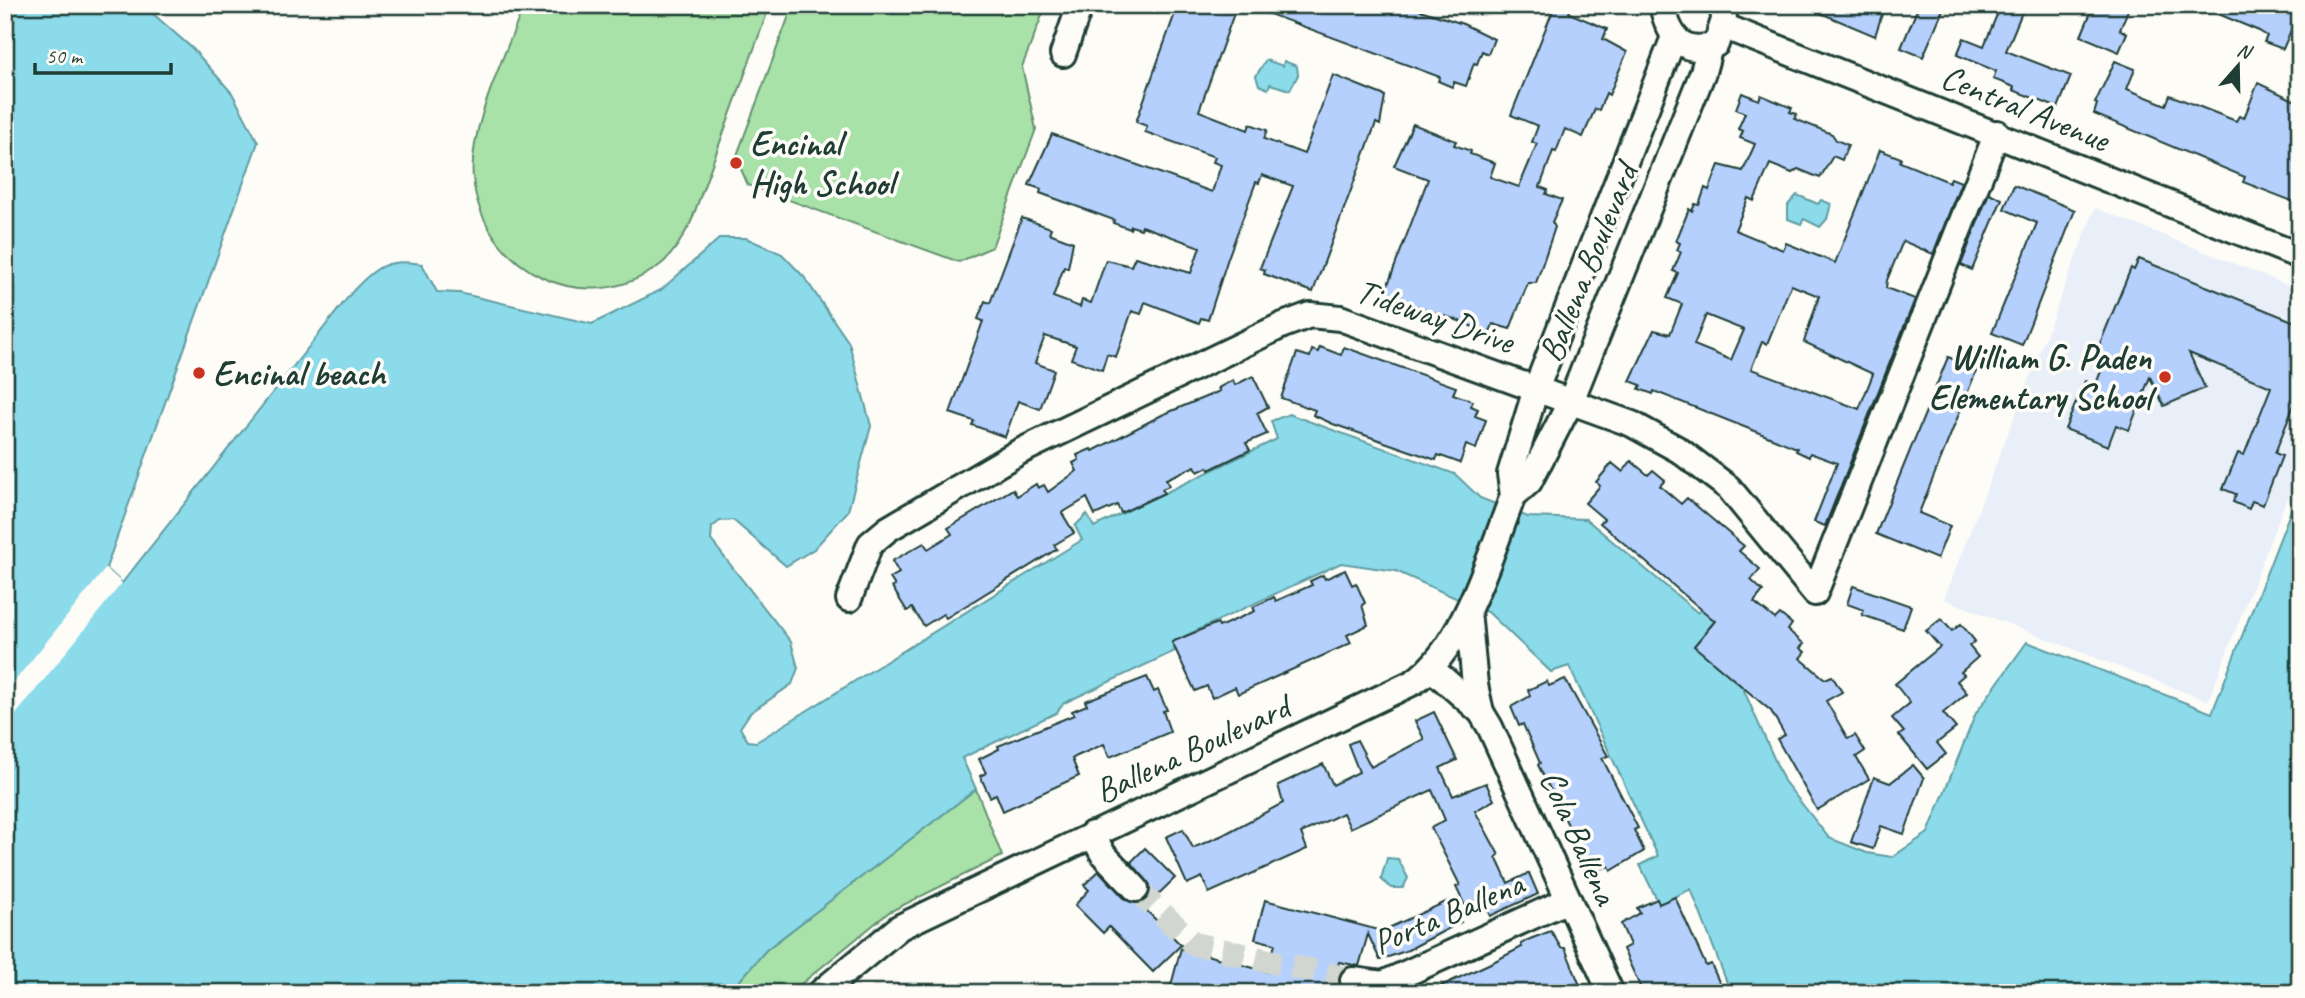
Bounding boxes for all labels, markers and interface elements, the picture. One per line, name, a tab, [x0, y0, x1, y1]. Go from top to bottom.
scale bar	[35, 32, 172, 76]
north arrow	[2204, 32, 2274, 102]
text: N	[2234, 38, 2256, 65]
text: 50 m	[46, 43, 84, 69]
street label: Central Avenue	[1935, 54, 2118, 163]
place label: Encinal High School	[750, 121, 900, 206]
street label: Ballena Boulevard	[1528, 153, 1650, 368]
marker: Encinal High School	[728, 155, 744, 171]
street label: Tideway Drive	[1350, 268, 1522, 365]
place label: William G. Paden Elementary School	[1929, 335, 2158, 420]
place label: Encinal beach	[213, 351, 387, 396]
marker: Encinal beach	[191, 365, 207, 381]
marker: William G. Paden Elementary School	[2157, 369, 2173, 385]
street label: Ballena Boulevard	[1088, 682, 1301, 814]
street label: Cola Ballena	[1529, 763, 1629, 913]
street label: Porta Ballena	[1366, 860, 1532, 965]

